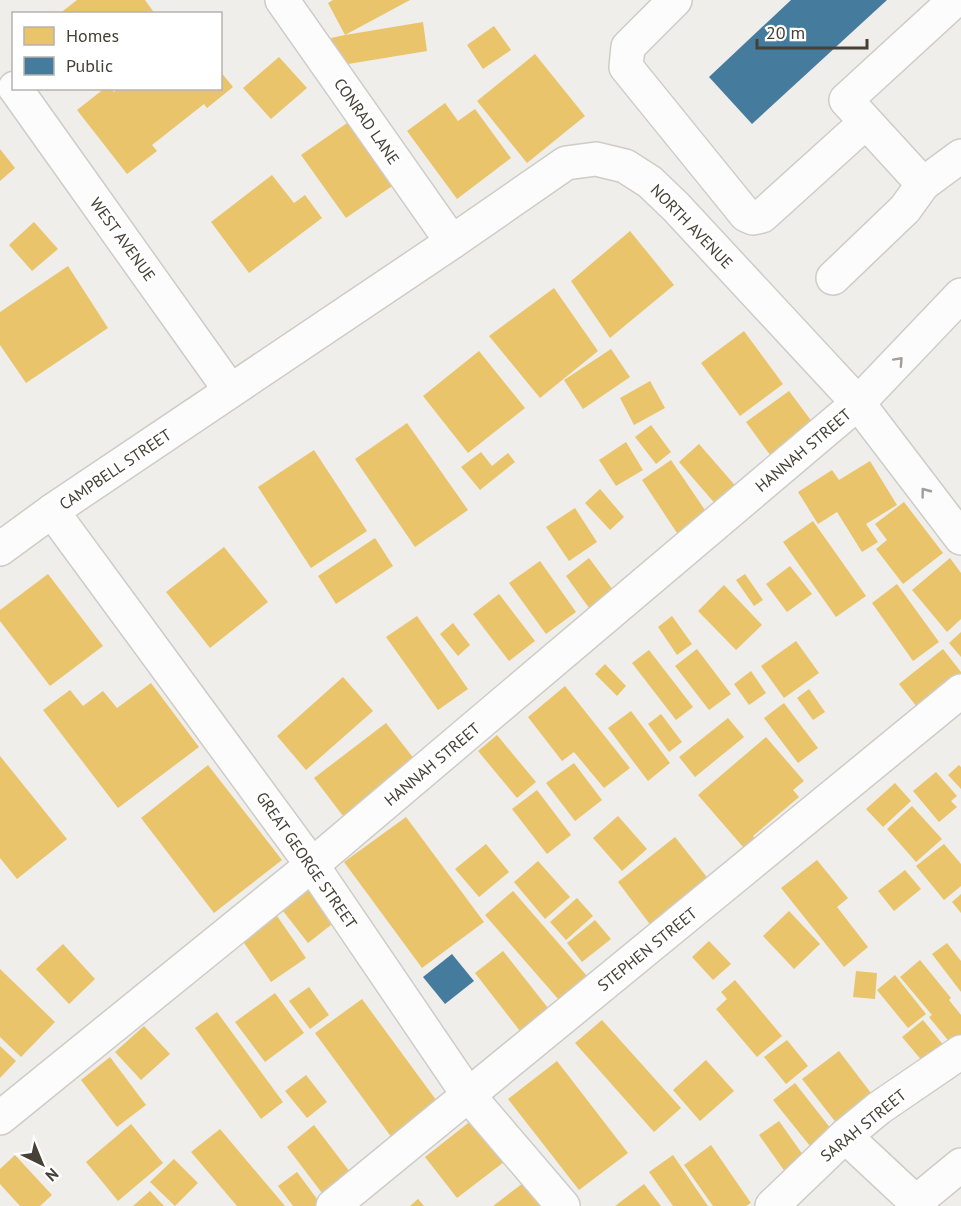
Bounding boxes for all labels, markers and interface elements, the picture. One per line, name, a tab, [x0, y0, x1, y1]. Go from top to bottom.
legend	[12, 12, 222, 90]
scale bar	[757, 12, 866, 50]
text: 20 m	[766, 21, 805, 44]
text: Homes	[66, 24, 119, 47]
text: Public	[66, 54, 113, 77]
street label: CONRAD LANE	[330, 74, 404, 168]
street label: NORTH AVENUE	[647, 180, 737, 272]
street label: WEST AVENUE	[86, 193, 160, 285]
one-way arrow	[891, 357, 902, 368]
street label: HANNAH STREET	[751, 404, 855, 496]
street label: CAMPBELL STREET	[55, 424, 175, 514]
one-way arrow	[922, 487, 933, 498]
street label: HANNAH STREET	[380, 718, 484, 810]
street label: GREAT GEORGE STREET	[252, 788, 362, 932]
street label: STEPHEN STREET	[593, 903, 701, 995]
street label: SARAH STREET	[816, 1084, 910, 1166]
north arrow	[12, 1134, 72, 1194]
text: N	[42, 1164, 63, 1186]

